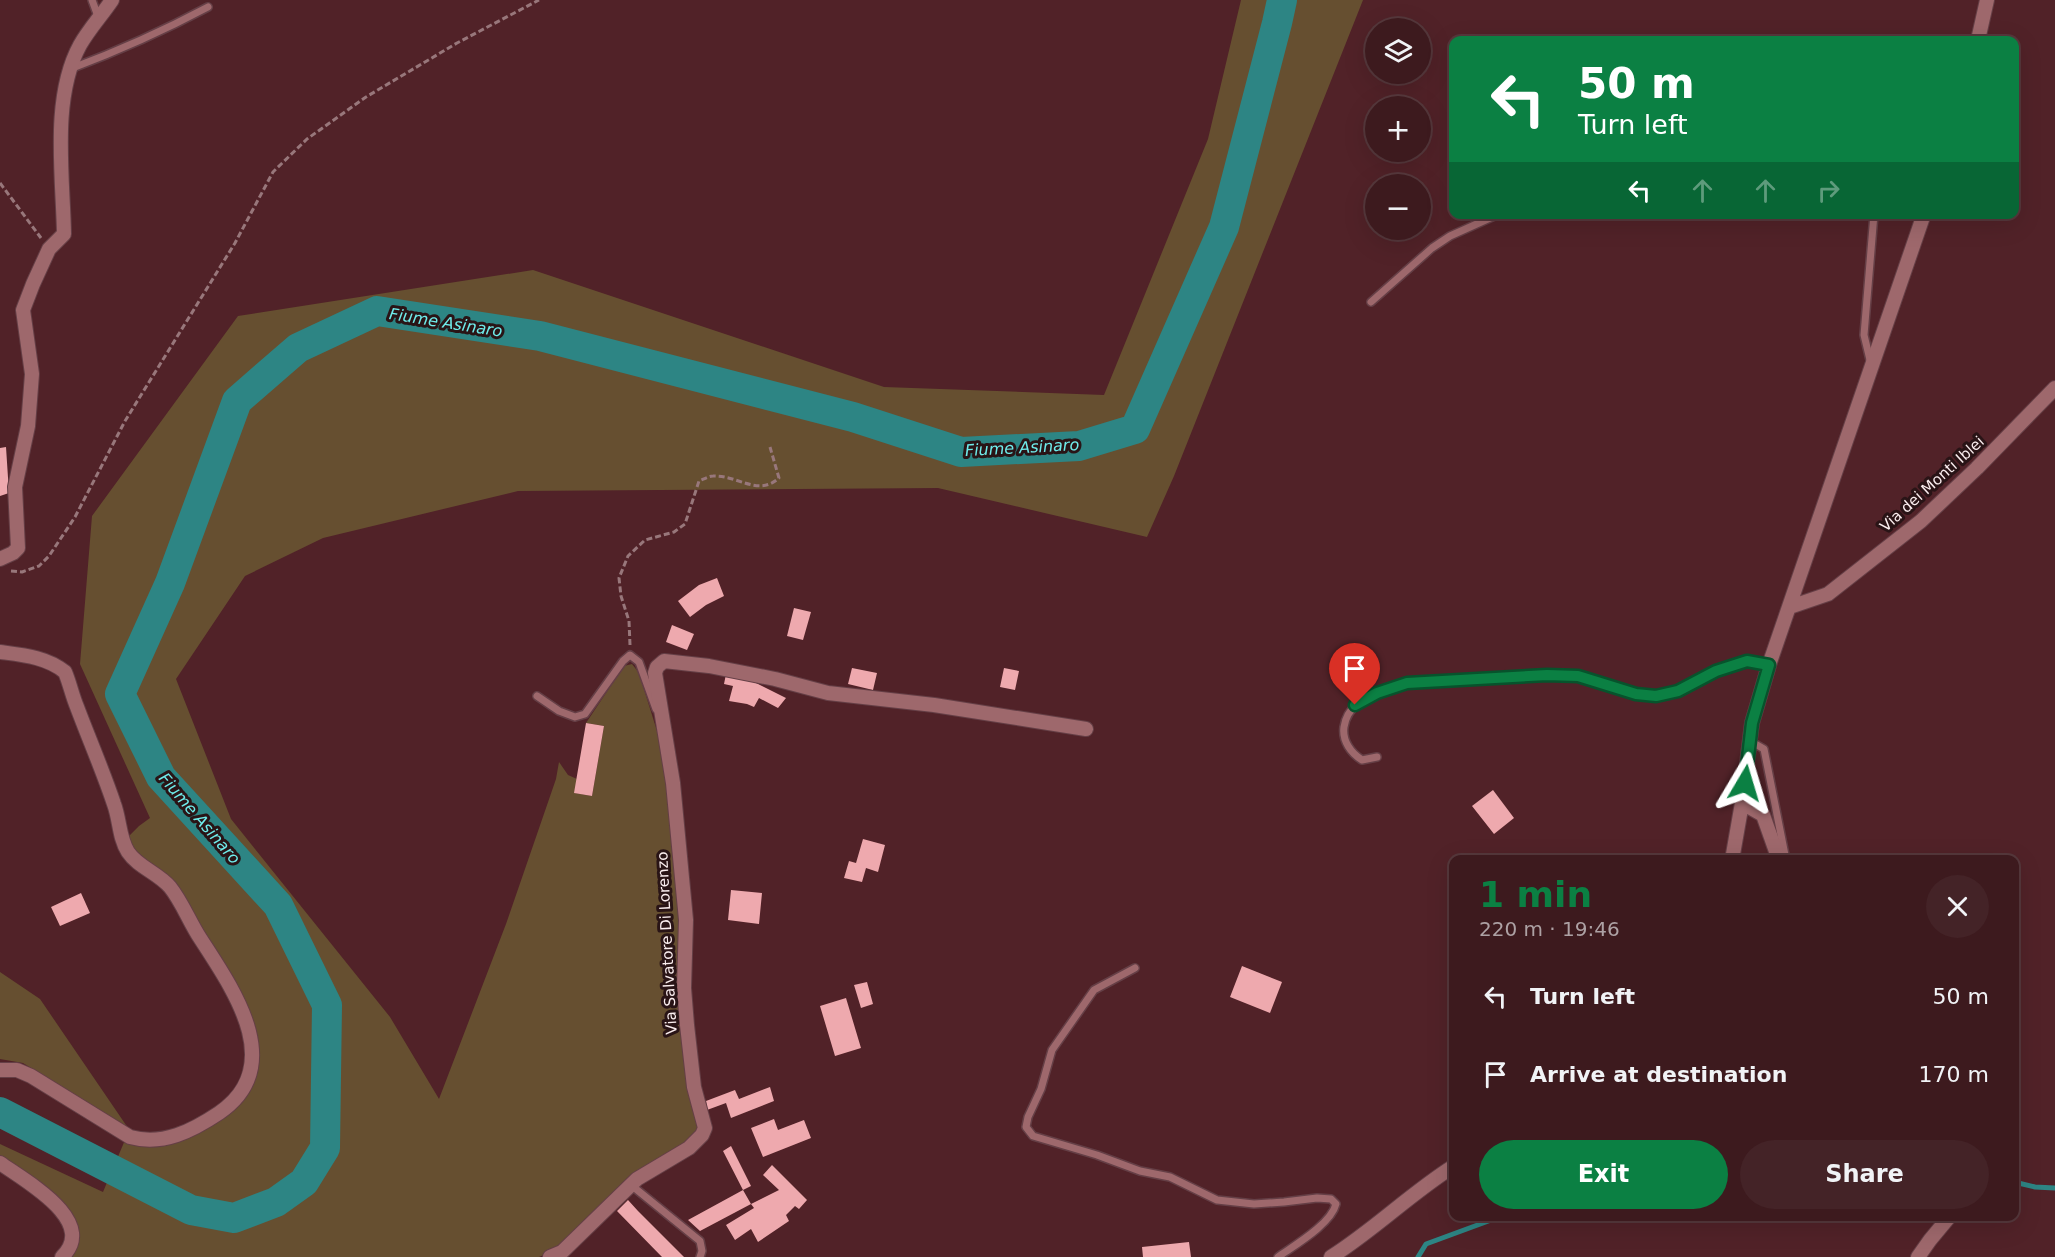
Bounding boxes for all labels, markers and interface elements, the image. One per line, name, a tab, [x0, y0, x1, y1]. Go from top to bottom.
map controls	[1365, 18, 1431, 240]
button: layers	[1365, 18, 1431, 84]
text: 50 m	[1578, 59, 1695, 108]
icon: left	[1479, 60, 1557, 138]
button: +	[1365, 96, 1431, 162]
text: Turn left	[1578, 109, 1688, 140]
button: −	[1365, 174, 1431, 240]
icon: left	[1623, 174, 1656, 207]
icon: ahead	[1686, 174, 1719, 207]
icon: ahead	[1749, 174, 1782, 207]
icon: right	[1812, 174, 1845, 207]
water label: Fiume Asinaro	[388, 304, 504, 341]
street label: Via dei Monti Iblei	[1876, 433, 1988, 535]
water label: Fiume Asinaro	[964, 435, 1080, 460]
pin	[1329, 643, 1380, 705]
icon: arrive	[1338, 652, 1371, 685]
position arrow	[1713, 751, 1777, 815]
water label: Fiume Asinaro	[155, 769, 244, 868]
street label: Via Salvatore Di Lorenzo	[653, 851, 681, 1035]
text: 1 min	[1479, 874, 1592, 915]
button: close	[1926, 875, 1989, 938]
text: 220 m · 19:46	[1479, 917, 1620, 941]
icon: left	[1479, 980, 1512, 1013]
text: Turn left	[1530, 984, 1635, 1009]
text: 50 m	[1933, 984, 1989, 1009]
icon: arrive	[1479, 1058, 1512, 1091]
text: Arrive at destination	[1530, 1062, 1787, 1087]
text: 170 m	[1919, 1062, 1989, 1087]
button: Exit	[1479, 1140, 1728, 1209]
button: Share	[1740, 1140, 1989, 1209]

